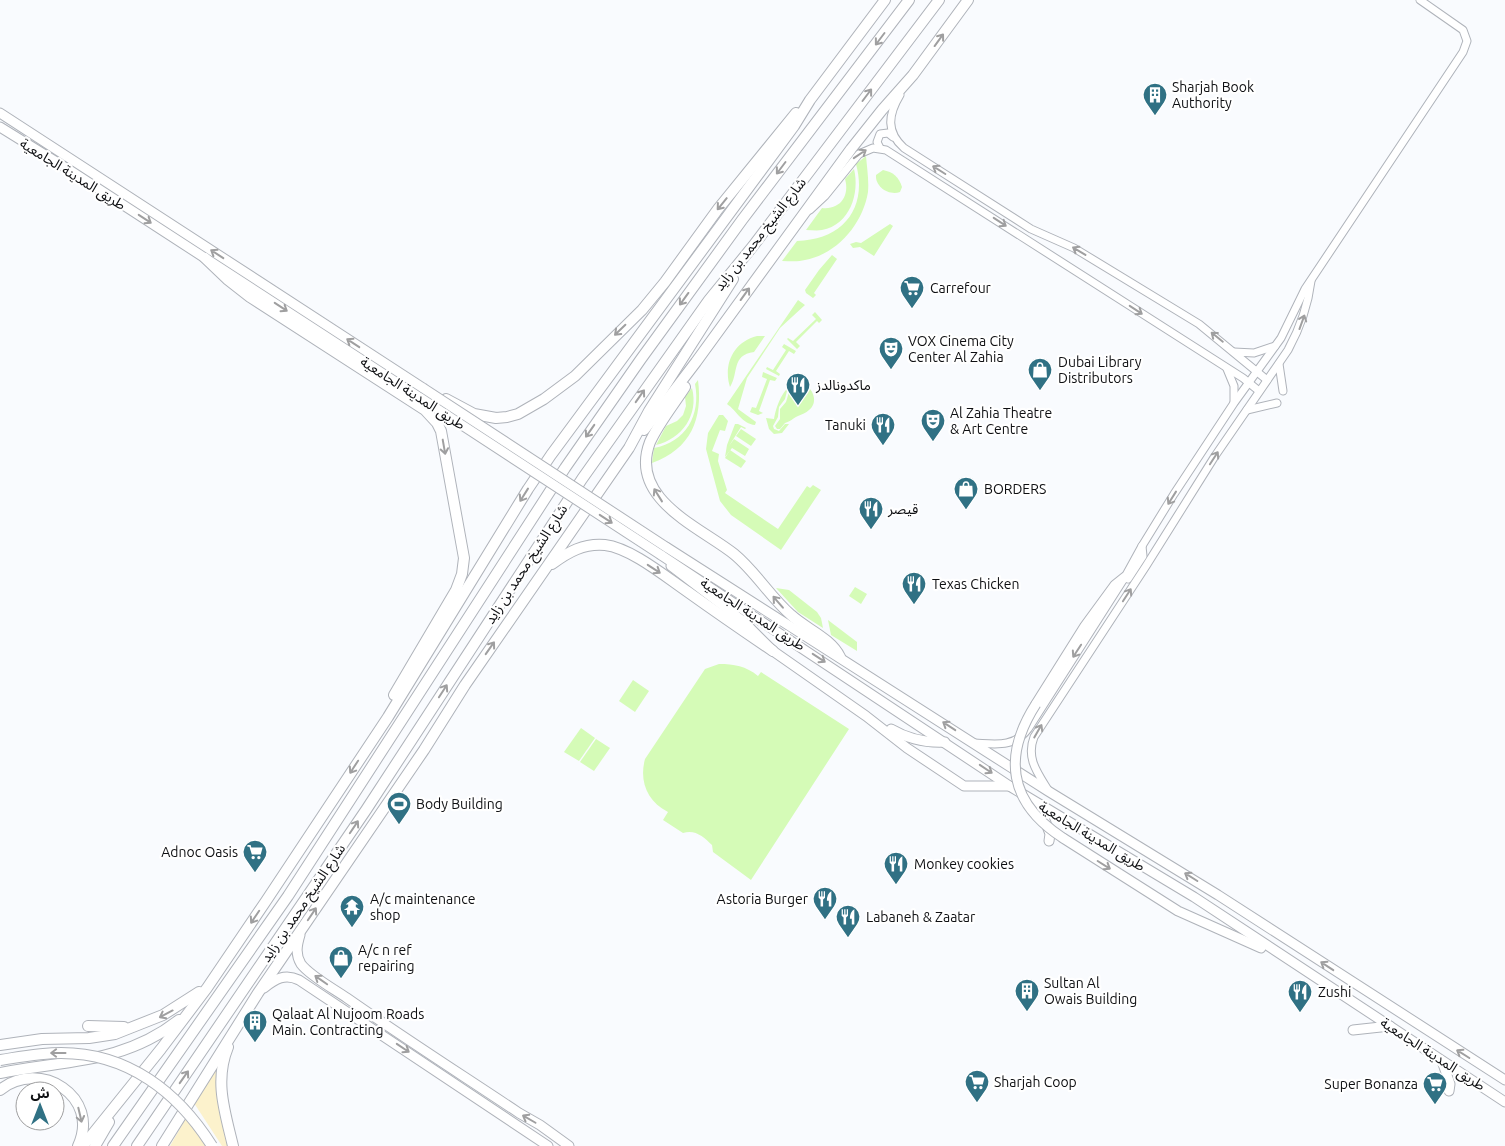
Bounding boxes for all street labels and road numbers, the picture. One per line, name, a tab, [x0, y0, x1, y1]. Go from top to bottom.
street label: طريق المدينة الجامعية	[16, 135, 129, 215]
street label: شارع الشيخ محمد بن زايد	[711, 174, 811, 295]
street label: طريق المدينة الجامعية	[357, 353, 468, 434]
street label: شارع الشيخ محمد بن زايد	[481, 501, 573, 628]
street label: طريق المدينة الجامعية	[697, 574, 808, 655]
street label: طريق المدينة الجامعية	[1035, 798, 1148, 876]
street label: شارع الشيخ محمد بن زايد	[258, 841, 351, 967]
street label: طريق المدينة الجامعية	[1377, 1014, 1488, 1095]

